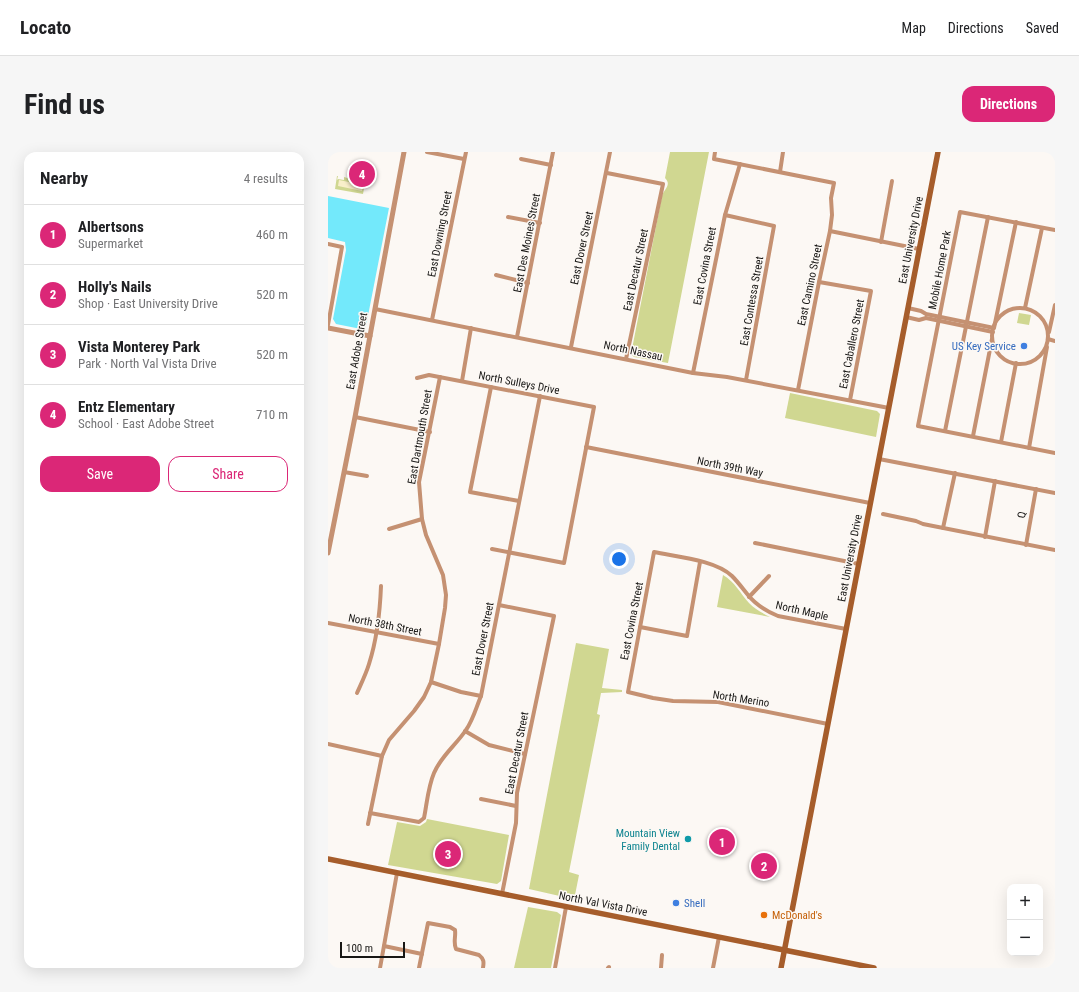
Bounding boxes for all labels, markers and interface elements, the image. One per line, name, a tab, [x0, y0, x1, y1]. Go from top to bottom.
text: Locato	[20, 16, 71, 39]
text: Map	[902, 20, 926, 36]
text: Directions	[948, 20, 1004, 36]
text: Saved	[1026, 20, 1059, 36]
button: Directions	[962, 86, 1055, 122]
text: Find us	[24, 88, 105, 121]
pin: 4	[349, 159, 375, 189]
text: Nearby	[40, 168, 88, 188]
text: 4 results	[244, 171, 288, 186]
street label: East Downing Street	[425, 190, 455, 278]
street label: East Des Moines Street	[511, 192, 543, 294]
street label: East University Drive	[896, 195, 926, 285]
street label: East Dover Street	[568, 210, 596, 286]
text: Albertsons	[78, 218, 144, 236]
street label: East Covina Street	[691, 226, 719, 306]
text: 1	[50, 227, 56, 242]
text: 460 m	[256, 227, 288, 242]
street label: East Decatur Street	[621, 228, 651, 312]
street label: Mobile Home Park	[926, 229, 954, 310]
text: Supermarket	[78, 236, 143, 251]
street label: East Camino Street	[795, 243, 825, 327]
street label: East Contessa Street	[738, 255, 766, 347]
text: Holly's Nails	[78, 278, 152, 296]
text: 2	[50, 287, 56, 302]
text: 520 m	[256, 287, 288, 302]
text: Shop · East University Drive	[78, 296, 218, 311]
street label: East Caballero Street	[837, 298, 867, 390]
street label: East Adobe Street	[344, 312, 370, 390]
text: Vista Monterey Park	[78, 338, 200, 356]
street label: North Nassau	[602, 338, 664, 364]
place label: US Key Service	[952, 340, 1016, 353]
marker: US Key Service	[1019, 341, 1029, 351]
text: 3	[50, 347, 56, 362]
text: 520 m	[256, 347, 288, 362]
text: Park · North Val Vista Drive	[78, 356, 217, 371]
street label: North Sulleys Drive	[477, 369, 561, 397]
street label: East Dartmouth Street	[405, 389, 435, 485]
text: Entz Elementary	[78, 398, 175, 416]
text: 4	[50, 407, 56, 422]
text: 710 m	[256, 407, 288, 422]
text: School · East Adobe Street	[78, 416, 214, 431]
street label: North 39th Way	[696, 454, 765, 480]
button: Save	[40, 456, 160, 492]
button: Share	[168, 456, 288, 492]
street label: Q	[1015, 511, 1029, 519]
street label: East University Drive	[835, 513, 865, 603]
your location	[609, 549, 629, 569]
street label: East Covina Street	[618, 581, 646, 661]
street label: North Maple	[774, 599, 830, 623]
street label: East Dover Street	[469, 601, 497, 677]
street label: North 38th Street	[347, 611, 423, 639]
street label: North Merino	[712, 688, 771, 710]
street label: East Decatur Street	[503, 711, 531, 795]
place label: Mountain View Family Dental	[616, 827, 680, 853]
pin: 1	[709, 827, 735, 857]
marker: Mountain View Family Dental	[683, 834, 693, 844]
pin: 3	[435, 839, 461, 869]
pin: 2	[751, 851, 777, 881]
map controls	[1007, 884, 1043, 956]
button: +	[1007, 884, 1043, 920]
street label: North Val Vista Drive	[558, 889, 648, 919]
place label: Shell	[684, 897, 705, 910]
marker: Shell	[671, 898, 681, 908]
place label: McDonald's	[772, 909, 822, 922]
marker: McDonald's	[759, 910, 769, 920]
button: −	[1007, 920, 1043, 956]
scale bar	[340, 940, 405, 959]
text: 100 m	[346, 942, 373, 955]

